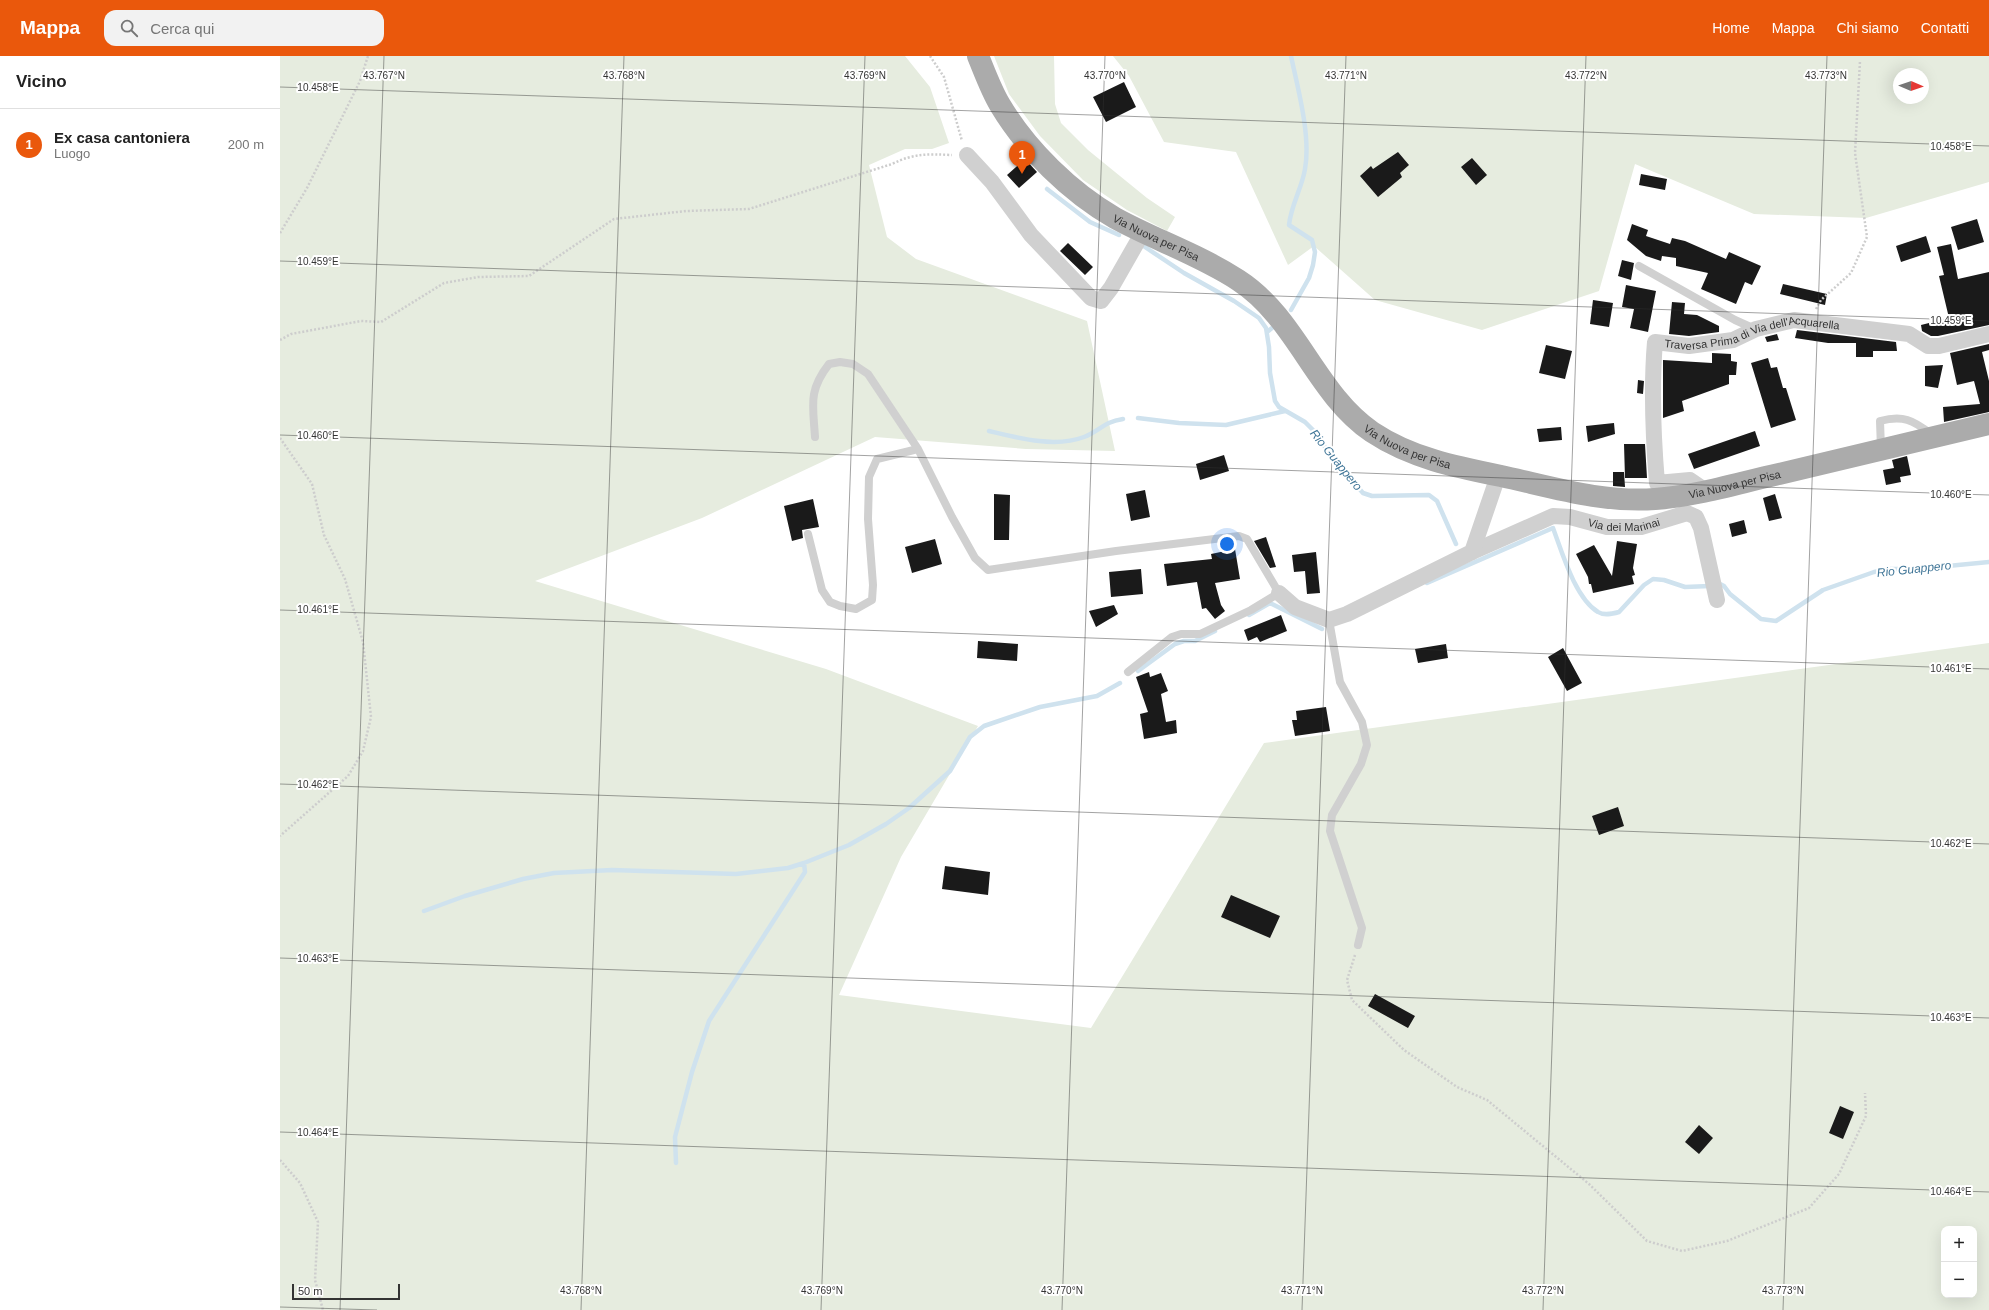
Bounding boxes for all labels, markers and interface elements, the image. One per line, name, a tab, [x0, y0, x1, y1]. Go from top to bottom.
search box	[104, 10, 384, 46]
text: Mappa	[20, 17, 80, 38]
icon: search	[118, 17, 140, 39]
text: Cerca qui	[150, 20, 214, 37]
text: Home	[1712, 20, 1750, 36]
text: Mappa	[1772, 20, 1815, 36]
text: Chi siamo	[1837, 20, 1899, 36]
text: Contatti	[1921, 20, 1969, 36]
north arrow	[1893, 68, 1929, 104]
text: 43.767°N	[363, 70, 405, 81]
text: 43.768°N	[603, 70, 645, 81]
text: 43.769°N	[844, 70, 886, 81]
text: 43.770°N	[1084, 70, 1126, 81]
text: 43.771°N	[1325, 70, 1367, 81]
text: 43.772°N	[1565, 70, 1607, 81]
text: 43.773°N	[1805, 70, 1847, 81]
text: Vicino	[16, 72, 67, 91]
text: 10.458°E	[297, 82, 339, 93]
text: Ex casa cantoniera	[54, 129, 190, 146]
text: 1	[25, 137, 33, 152]
text: 200 m	[228, 137, 264, 152]
pin: 1	[1009, 141, 1035, 174]
text: 10.458°E	[1930, 141, 1972, 152]
text: Luogo	[54, 146, 90, 161]
street label: Via Nuova per Pisa	[1111, 212, 1202, 264]
text: 10.459°E	[297, 256, 339, 267]
street label: Traversa Prima di Via dell'Acquarella	[1664, 314, 1841, 352]
text: 10.459°E	[1930, 315, 1972, 326]
street label: Via Nuova per Pisa	[1362, 422, 1453, 471]
water label: Rio Guappero	[1307, 427, 1365, 494]
text: 10.460°E	[297, 430, 339, 441]
street label: Via Nuova per Pisa	[1688, 468, 1783, 501]
text: 10.460°E	[1930, 489, 1972, 500]
street label: Via dei Marinai	[1587, 516, 1661, 533]
your location	[1217, 534, 1237, 554]
water label: Rio Guappero	[1876, 558, 1952, 580]
text: 10.461°E	[297, 604, 339, 615]
text: 10.461°E	[1930, 663, 1972, 674]
text: 10.462°E	[297, 779, 339, 790]
text: 10.462°E	[1930, 838, 1972, 849]
text: 10.463°E	[297, 953, 339, 964]
text: 10.463°E	[1930, 1012, 1972, 1023]
text: 10.464°E	[297, 1127, 339, 1138]
text: 10.464°E	[1930, 1186, 1972, 1197]
map controls	[1941, 1226, 1977, 1298]
button: +	[1941, 1226, 1977, 1262]
button: −	[1941, 1262, 1977, 1298]
scale bar	[292, 1282, 400, 1301]
text: 50 m	[298, 1285, 322, 1297]
text: 43.768°N	[560, 1285, 602, 1296]
text: 43.769°N	[801, 1285, 843, 1296]
text: 43.770°N	[1041, 1285, 1083, 1296]
text: 43.771°N	[1281, 1285, 1323, 1296]
text: 43.772°N	[1522, 1285, 1564, 1296]
text: 43.773°N	[1762, 1285, 1804, 1296]

